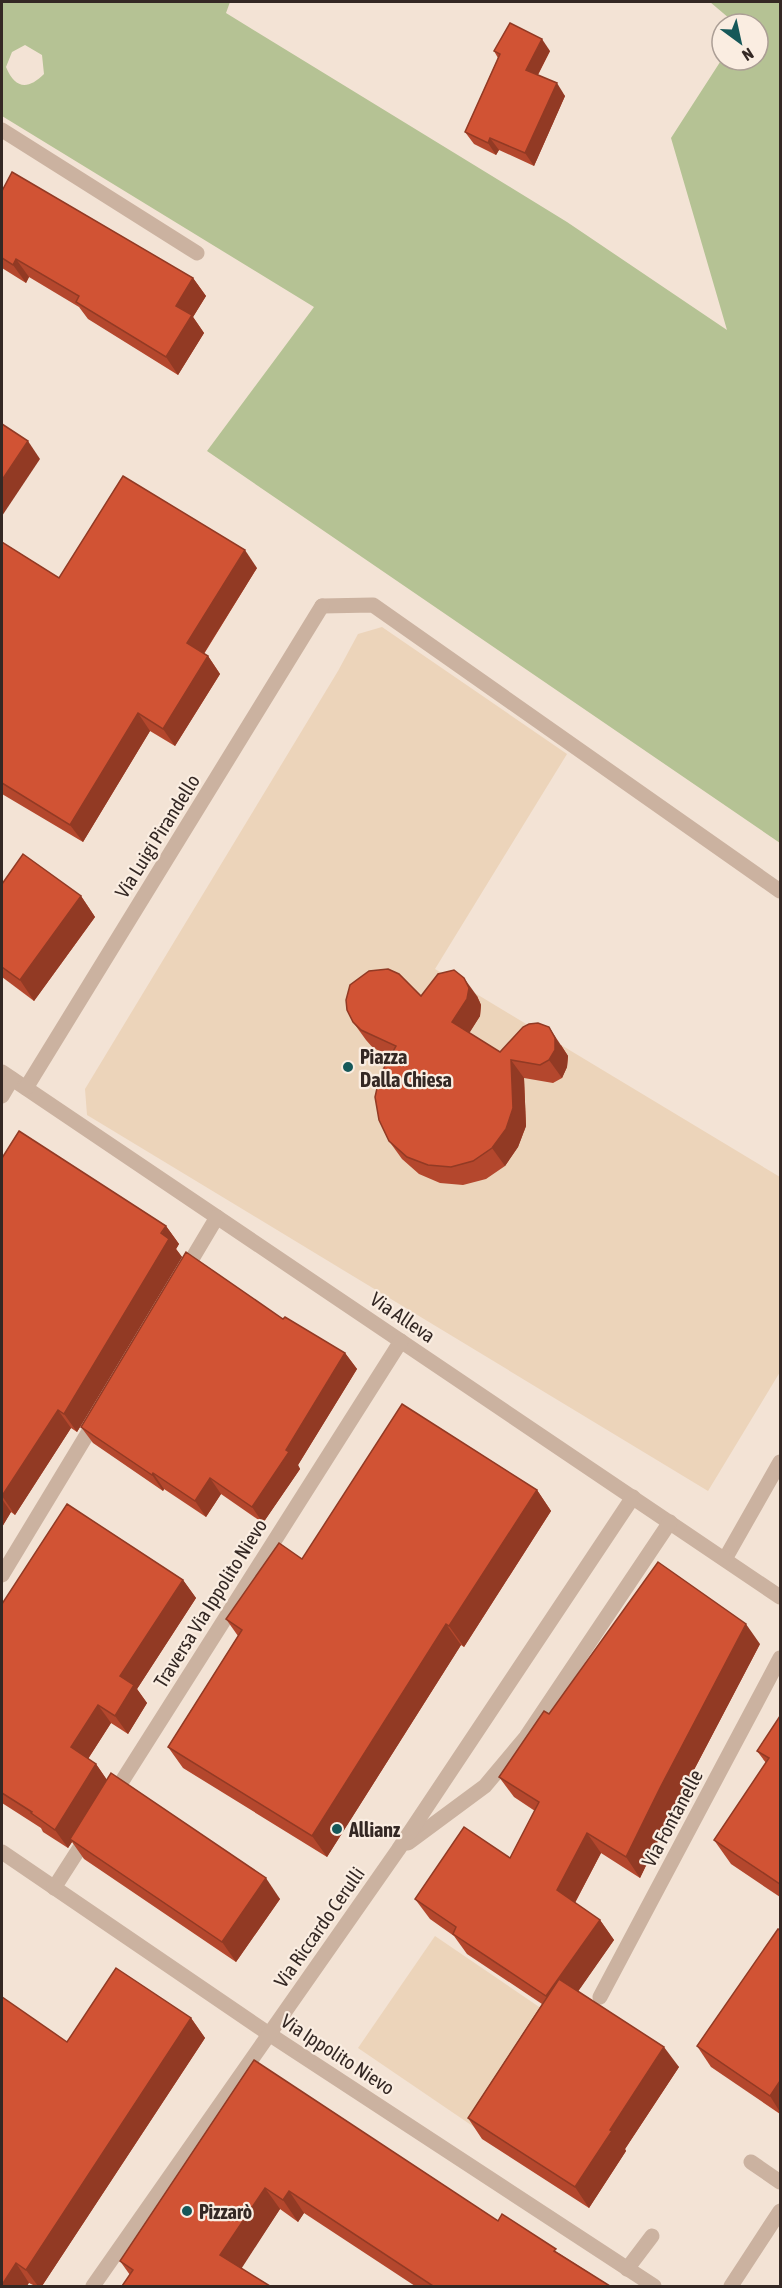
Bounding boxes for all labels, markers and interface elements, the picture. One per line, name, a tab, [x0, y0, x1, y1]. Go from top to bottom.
north arrow	[710, 12, 770, 72]
text: N	[739, 44, 757, 65]
street label: Via Luigi Pirandello	[110, 770, 204, 902]
place label: Piazza Dalla Chiesa	[360, 1045, 452, 1091]
marker: Piazza Dalla Chiesa	[341, 1060, 355, 1074]
street label: Via Alleva	[366, 1287, 440, 1347]
street label: Traversa Via Ippolito Nievo	[149, 1514, 271, 1692]
street label: Via Fontanelle	[637, 1766, 707, 1870]
place label: Allianz	[348, 1818, 401, 1841]
marker: Allianz	[330, 1822, 344, 1836]
street label: Via Riccardo Cerulli	[269, 1862, 369, 1992]
street label: Via Ippolito Nievo	[277, 2009, 399, 2099]
place label: Pizzarò	[199, 2200, 252, 2223]
marker: Pizzarò	[180, 2204, 194, 2218]

